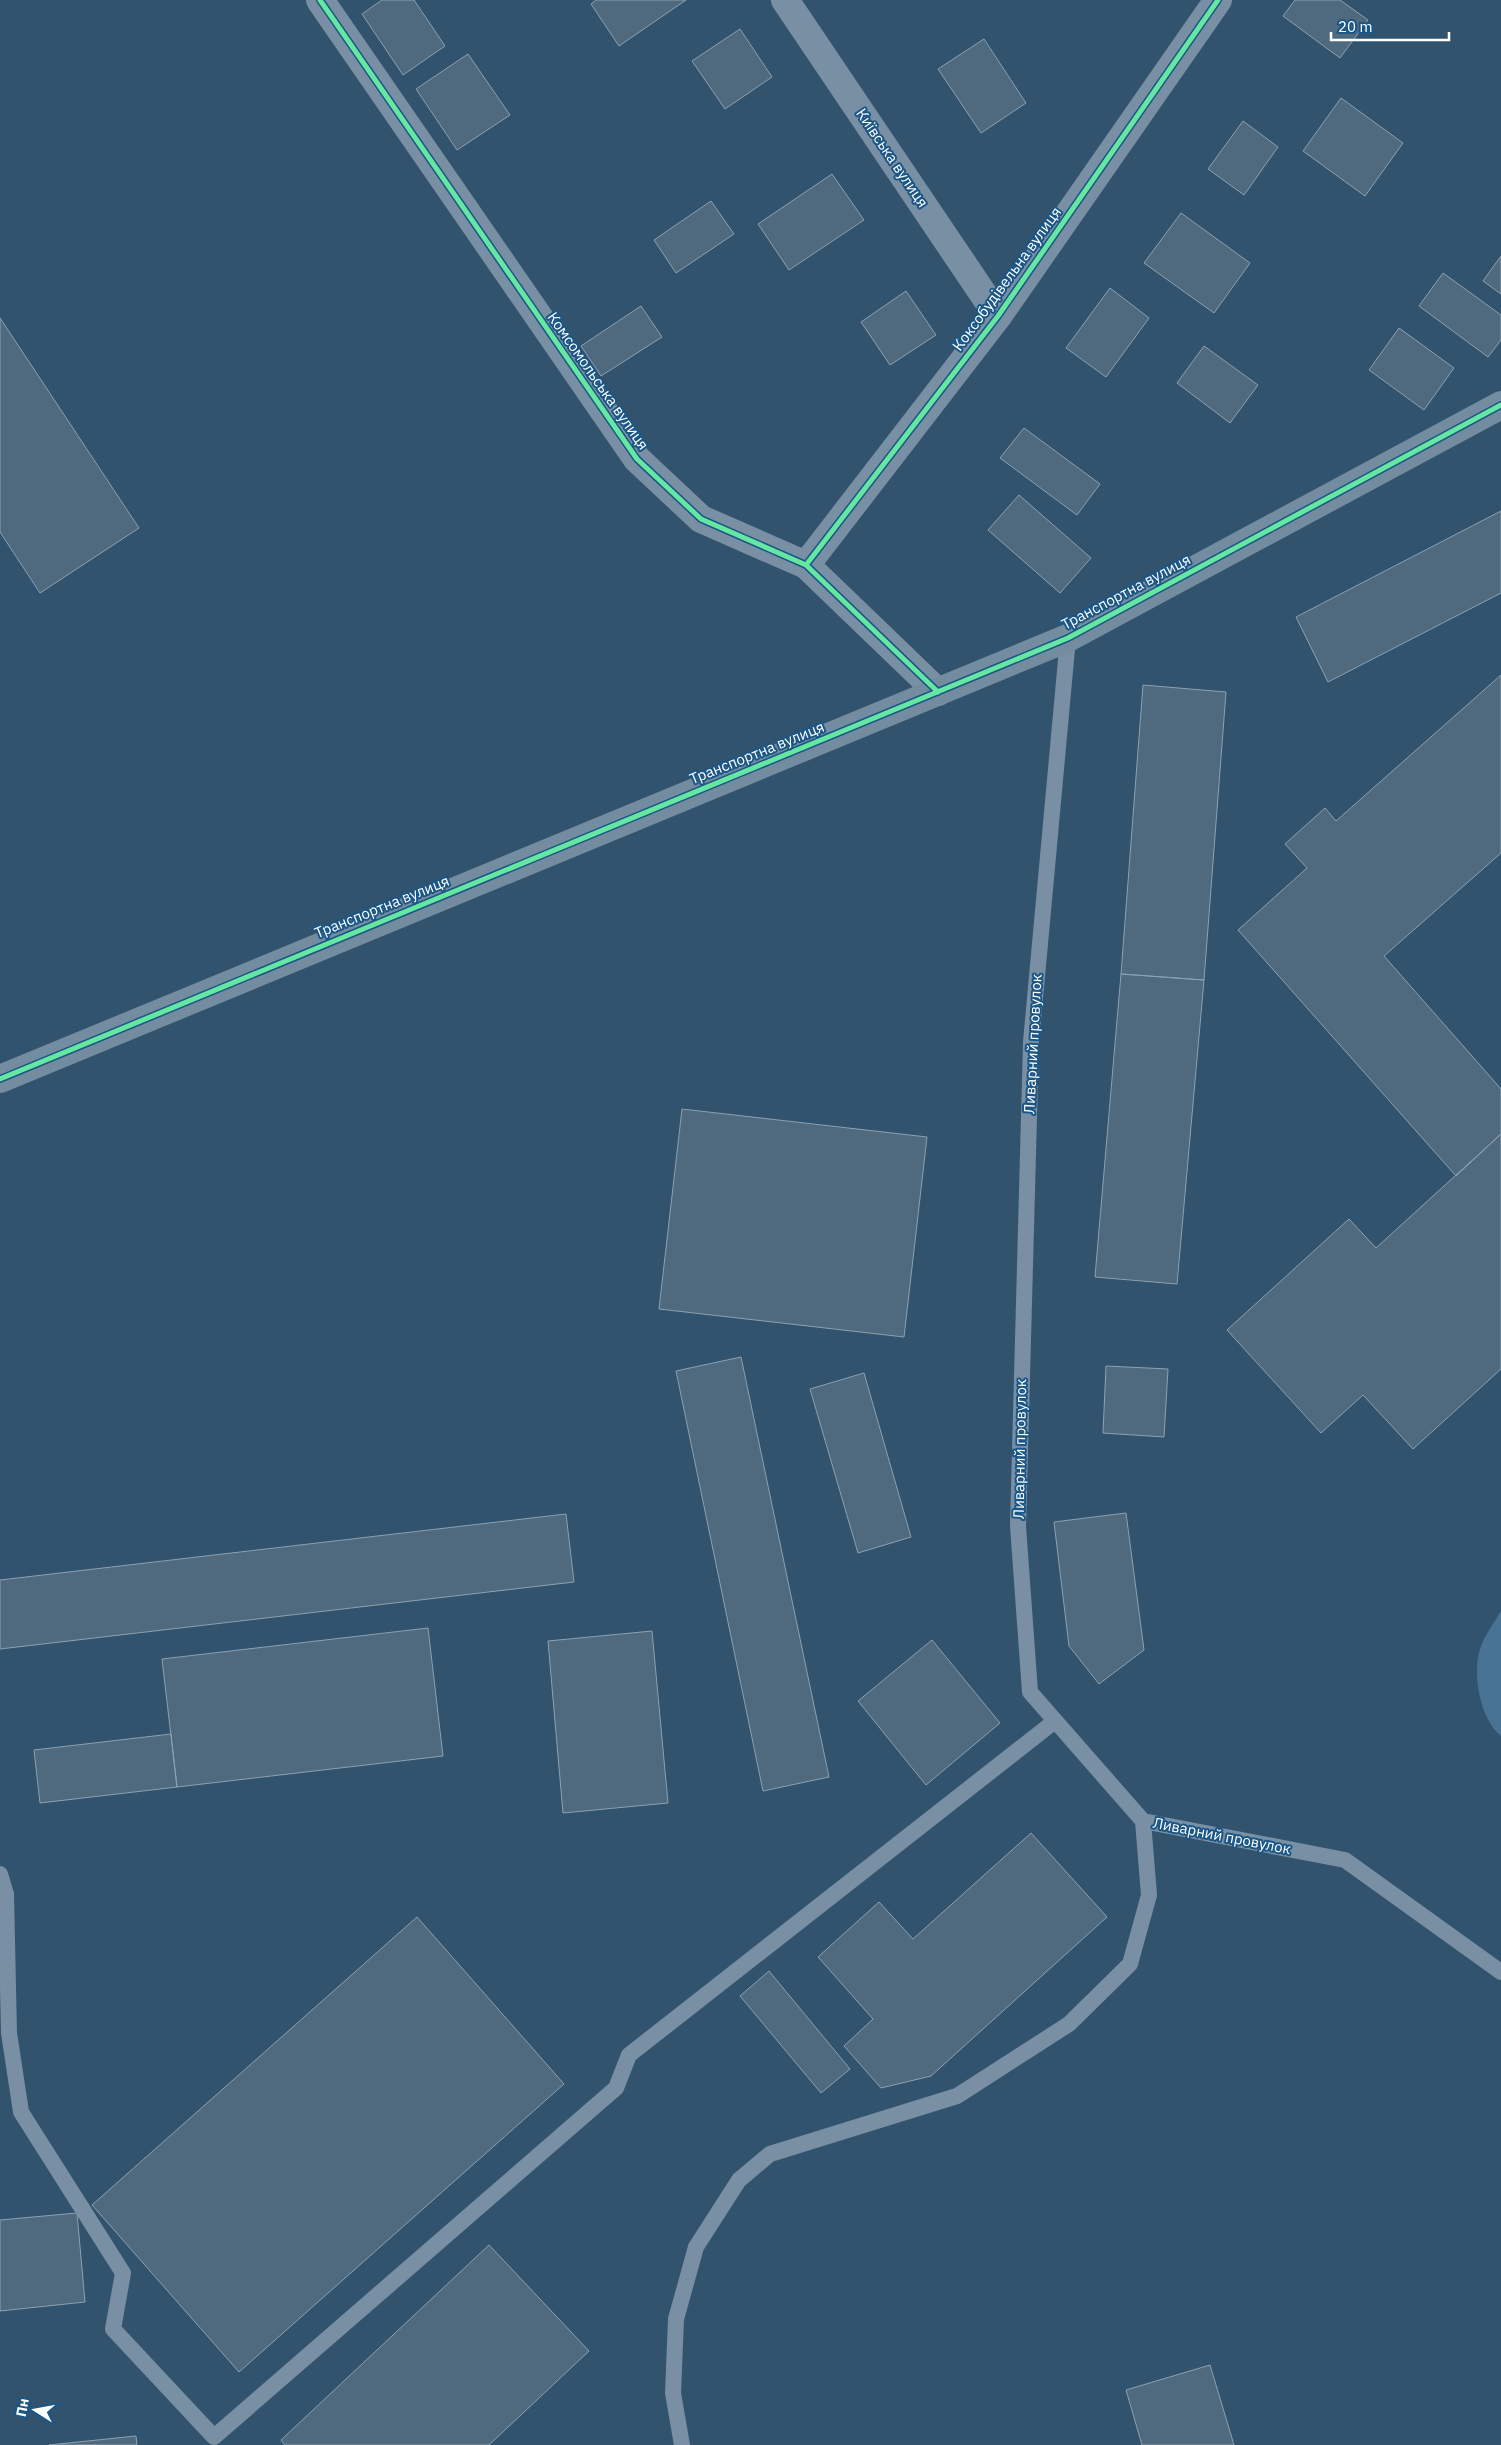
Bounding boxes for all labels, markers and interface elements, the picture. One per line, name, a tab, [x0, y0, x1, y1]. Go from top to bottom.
scale bar	[1331, 10, 1448, 42]
text: 20 m	[1338, 17, 1373, 36]
street label: Київська вулиця	[852, 105, 933, 211]
street label: Коксобудівельна вулиця	[948, 203, 1065, 354]
street label: Комсомольська вулиця	[544, 308, 653, 453]
street label: Транспортна вулиця	[1058, 549, 1194, 634]
street label: Транспортна вулиця	[687, 717, 827, 788]
street label: Транспортна вулиця	[312, 871, 452, 942]
street label: Ливарний провулок	[1019, 973, 1046, 1115]
street label: Ливарний провулок	[1009, 1379, 1030, 1519]
street label: Ливарний провулок	[1151, 1813, 1293, 1858]
north arrow	[10, 2385, 60, 2435]
text: Пн	[12, 2397, 33, 2418]

